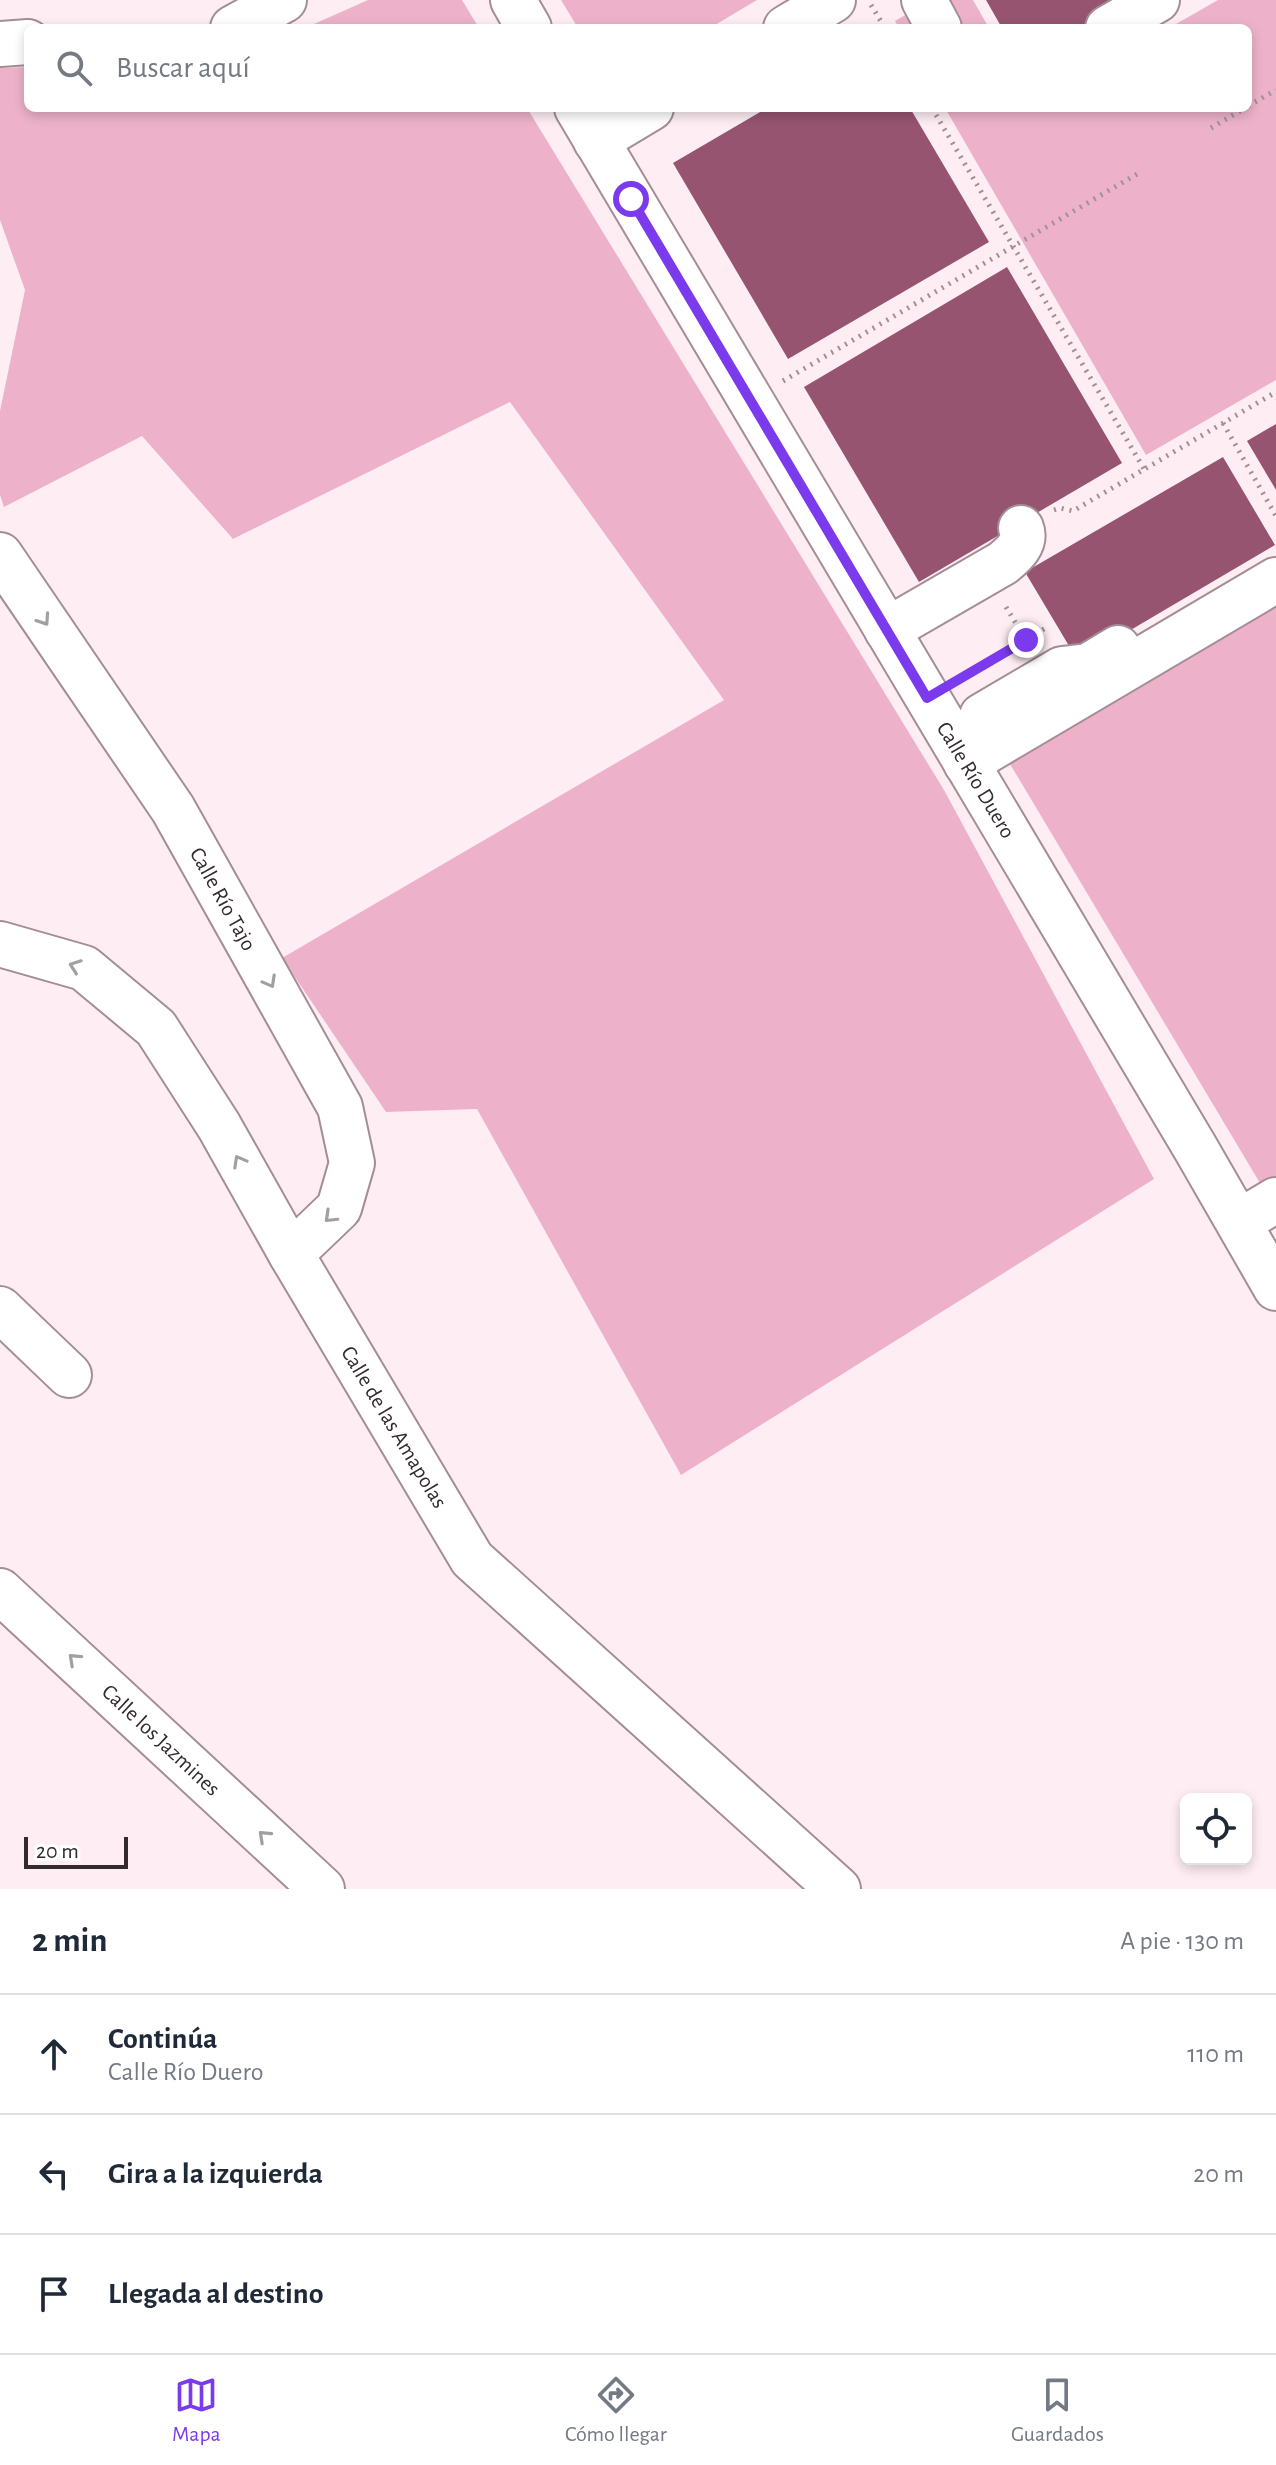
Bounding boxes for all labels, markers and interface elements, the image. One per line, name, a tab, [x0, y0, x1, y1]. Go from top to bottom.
search box	[24, 24, 1252, 112]
icon: search	[52, 46, 96, 90]
text: Buscar aquí	[116, 53, 250, 83]
route start	[613, 181, 649, 217]
one-way arrow	[34, 611, 49, 625]
route end	[1008, 622, 1044, 658]
street label: Calle Río Duero	[933, 718, 1019, 842]
street label: Calle Río Tajo	[186, 844, 260, 954]
one-way arrow	[69, 959, 83, 976]
one-way arrow	[261, 974, 276, 989]
one-way arrow	[233, 1156, 249, 1170]
one-way arrow	[325, 1207, 339, 1222]
street label: Calle de las Amapolas	[337, 1342, 451, 1512]
one-way arrow	[69, 1654, 83, 1669]
street label: Calle los Jazmines	[98, 1680, 224, 1800]
map controls	[1180, 1793, 1252, 1865]
button: locate	[1180, 1793, 1252, 1865]
one-way arrow	[259, 1831, 274, 1845]
scale bar	[24, 1833, 128, 1869]
text: 20 m	[36, 1840, 79, 1862]
text: 2 min	[32, 1924, 107, 1958]
text: A pie · 130 m	[1120, 1928, 1244, 1954]
text: Continúa	[108, 2024, 217, 2054]
icon: ahead	[32, 2032, 76, 2076]
text: 110 m	[1187, 2041, 1244, 2067]
text: Calle Río Duero	[108, 2059, 264, 2085]
icon: left	[32, 2152, 76, 2196]
text: Gira a la izquierda	[108, 2159, 323, 2189]
text: 20 m	[1193, 2161, 1244, 2187]
icon: arrive	[32, 2272, 76, 2316]
text: Llegada al destino	[108, 2279, 324, 2309]
tab: Mapa	[172, 2373, 221, 2447]
tab: Cómo llegar	[565, 2373, 667, 2447]
tab: Guardados	[1011, 2373, 1104, 2447]

